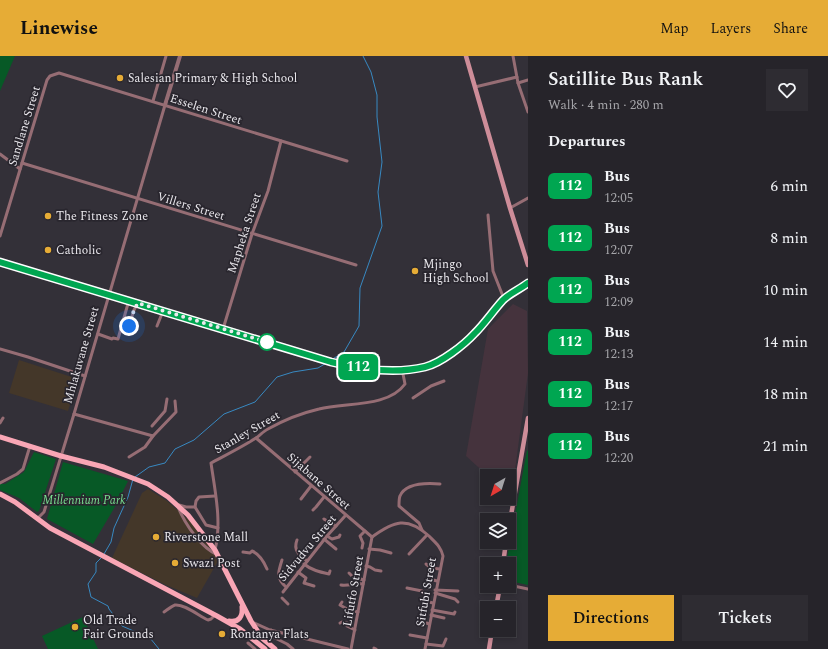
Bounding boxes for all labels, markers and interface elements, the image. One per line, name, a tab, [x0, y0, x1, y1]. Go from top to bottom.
text: Linewise	[20, 14, 98, 43]
text: Map	[660, 18, 689, 39]
text: Layers	[711, 18, 751, 39]
text: Share	[773, 18, 808, 39]
text: Satillite Bus Rank	[548, 65, 703, 94]
place label: Salesian Primary & High School	[128, 69, 297, 88]
button: heart	[766, 69, 808, 111]
marker: Salesian Primary & High School	[115, 73, 125, 83]
street label: Sandlane Street	[3, 84, 46, 169]
street label: Esselen Street	[167, 89, 244, 130]
text: Walk · 4 min · 280 m	[548, 95, 664, 115]
text: Departures	[548, 130, 626, 153]
text: Bus	[604, 165, 630, 188]
text: 112	[558, 175, 582, 196]
text: 6 min	[770, 175, 808, 198]
street label: Villers Street	[155, 187, 227, 226]
text: 12:05	[604, 188, 633, 208]
street label: Mapheka Street	[222, 190, 266, 276]
place label: The Fitness Zone	[56, 207, 148, 226]
marker: The Fitness Zone	[43, 211, 53, 221]
text: Bus	[604, 217, 630, 240]
text: 112	[558, 227, 582, 248]
text: 8 min	[770, 227, 808, 250]
text: 12:07	[604, 240, 633, 260]
place label: Catholic	[56, 241, 102, 260]
marker: Catholic	[43, 245, 53, 255]
place label: Mjingo High School	[423, 255, 489, 288]
marker: Mjingo High School	[410, 266, 420, 276]
text: Bus	[604, 269, 630, 292]
text: 112	[558, 279, 582, 300]
text: 10 min	[763, 279, 808, 302]
text: 12:09	[604, 292, 633, 312]
street label: Mhlakuvane Street	[59, 304, 104, 406]
your location	[119, 316, 139, 336]
text: Bus	[604, 321, 630, 344]
text: 112	[558, 331, 582, 352]
text: 14 min	[763, 331, 808, 354]
unlabelled marker	[258, 333, 276, 351]
text: 12:13	[604, 344, 633, 364]
line badge: 112	[335, 354, 381, 380]
text: 112	[346, 356, 370, 377]
text: Bus	[604, 373, 630, 396]
text: 112	[558, 383, 582, 404]
text: 18 min	[763, 383, 808, 406]
text: 12:17	[604, 396, 633, 416]
street label: Stanley Street	[211, 406, 284, 459]
text: Bus	[604, 425, 630, 448]
text: 112	[558, 435, 582, 456]
text: 21 min	[763, 435, 808, 458]
street label: Sijabane Street	[282, 448, 355, 515]
text: 12:20	[604, 448, 633, 468]
north arrow	[480, 469, 516, 505]
map controls	[480, 469, 516, 637]
park label: Millennium Park	[42, 491, 126, 510]
street label: Sidvudvu Street	[273, 510, 341, 586]
button: layers	[480, 513, 516, 549]
place label: Riverstone Mall	[164, 528, 248, 547]
marker: Riverstone Mall	[151, 532, 161, 542]
place label: Swazi Post	[183, 554, 240, 573]
street label: Lifutfo Street	[338, 554, 369, 628]
street label: Sitfubi Street	[411, 556, 442, 628]
button: +	[480, 557, 516, 593]
marker: Swazi Post	[170, 558, 180, 568]
button: Directions	[548, 595, 674, 641]
button: Tickets	[682, 595, 808, 641]
button: −	[480, 601, 516, 637]
place label: Old Trade Fair Grounds	[83, 611, 154, 644]
marker: Old Trade Fair Grounds	[70, 622, 80, 632]
place label: Rontanya Flats	[230, 625, 309, 644]
marker: Rontanya Flats	[217, 629, 227, 639]

